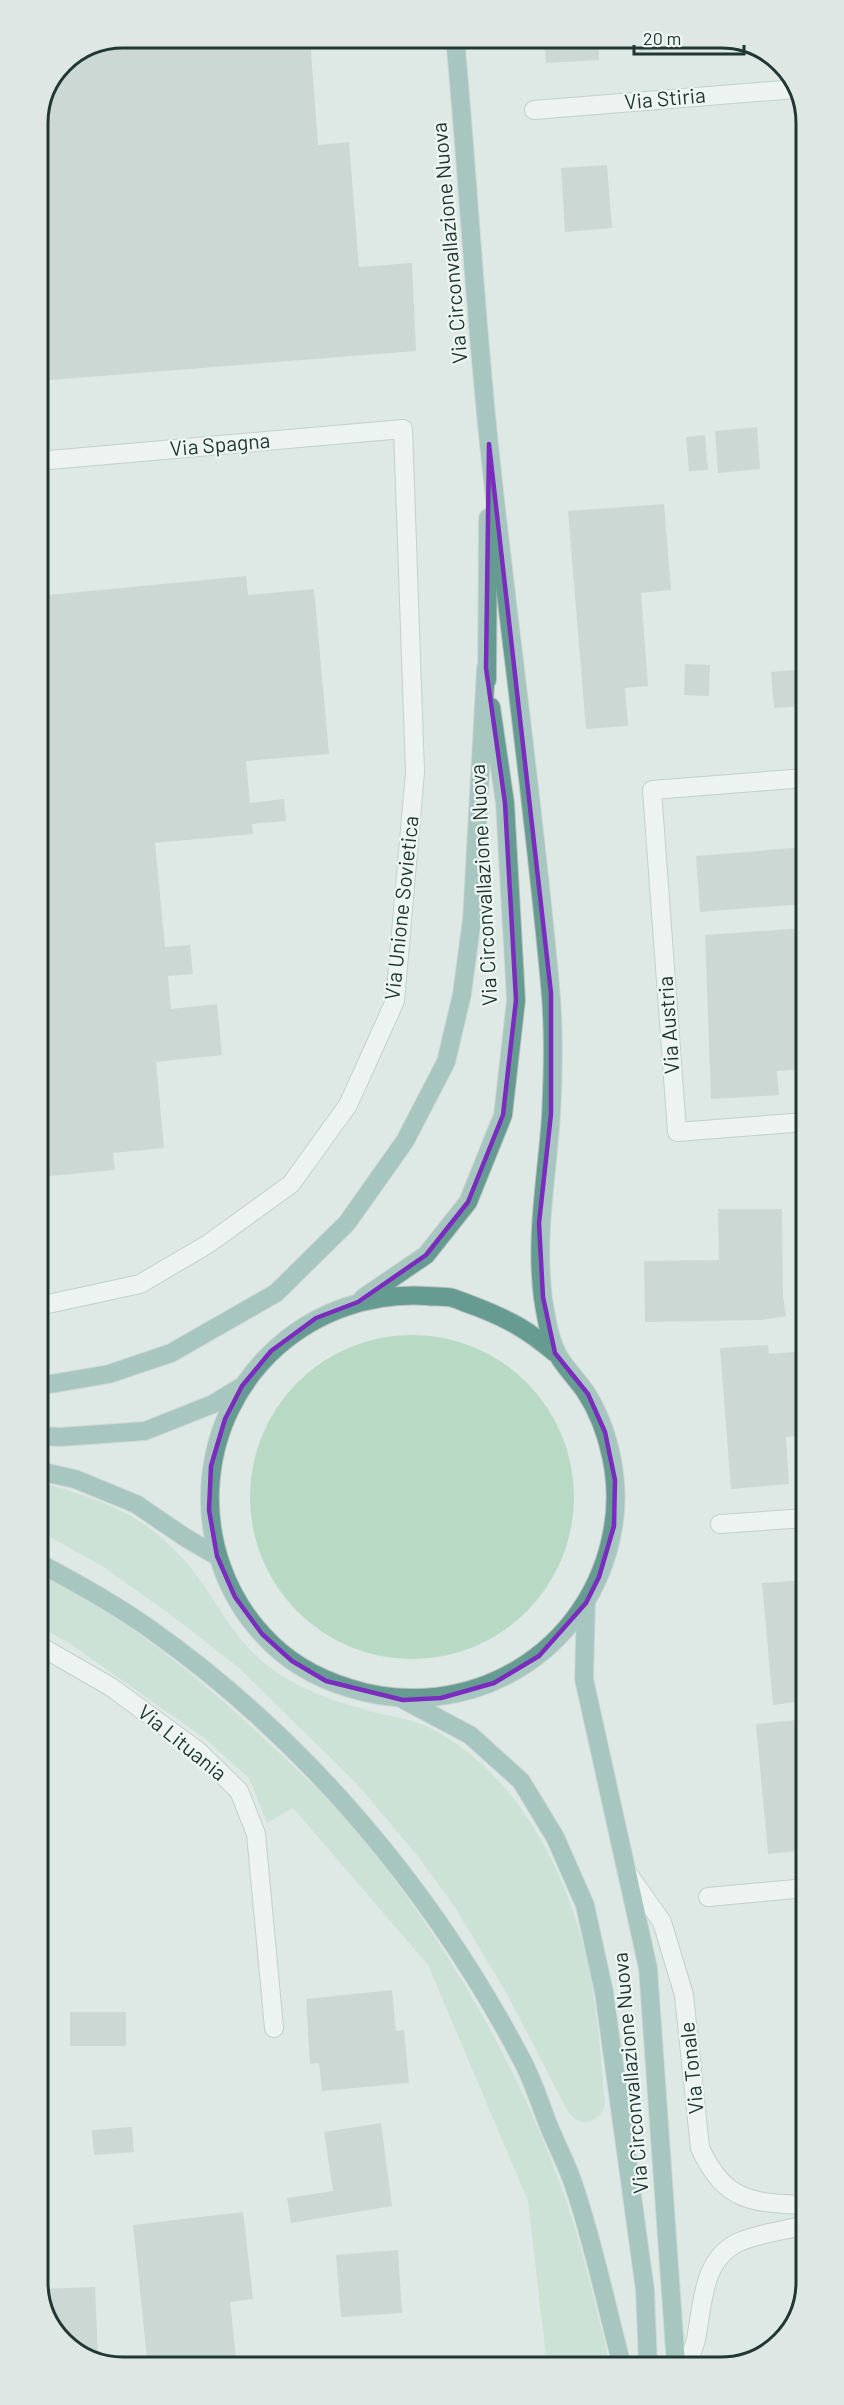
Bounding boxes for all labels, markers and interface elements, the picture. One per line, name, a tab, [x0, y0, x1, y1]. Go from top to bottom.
scale bar	[634, 18, 744, 56]
text: 20 m	[643, 27, 681, 49]
street label: Via Stiria	[623, 81, 707, 114]
street label: Via Circonvallazione Nuova	[425, 121, 472, 365]
street label: Via Spagna	[169, 427, 271, 460]
street label: Via Circonvallazione Nuova	[464, 763, 501, 1007]
street label: Via Unione Sovietica	[378, 814, 423, 1001]
street label: Via Austria	[652, 975, 683, 1075]
street label: Via Lituania	[134, 1698, 232, 1785]
street label: Via Circonvallazione Nuova	[606, 1951, 653, 2195]
street label: Via Tonale	[673, 2021, 708, 2116]

